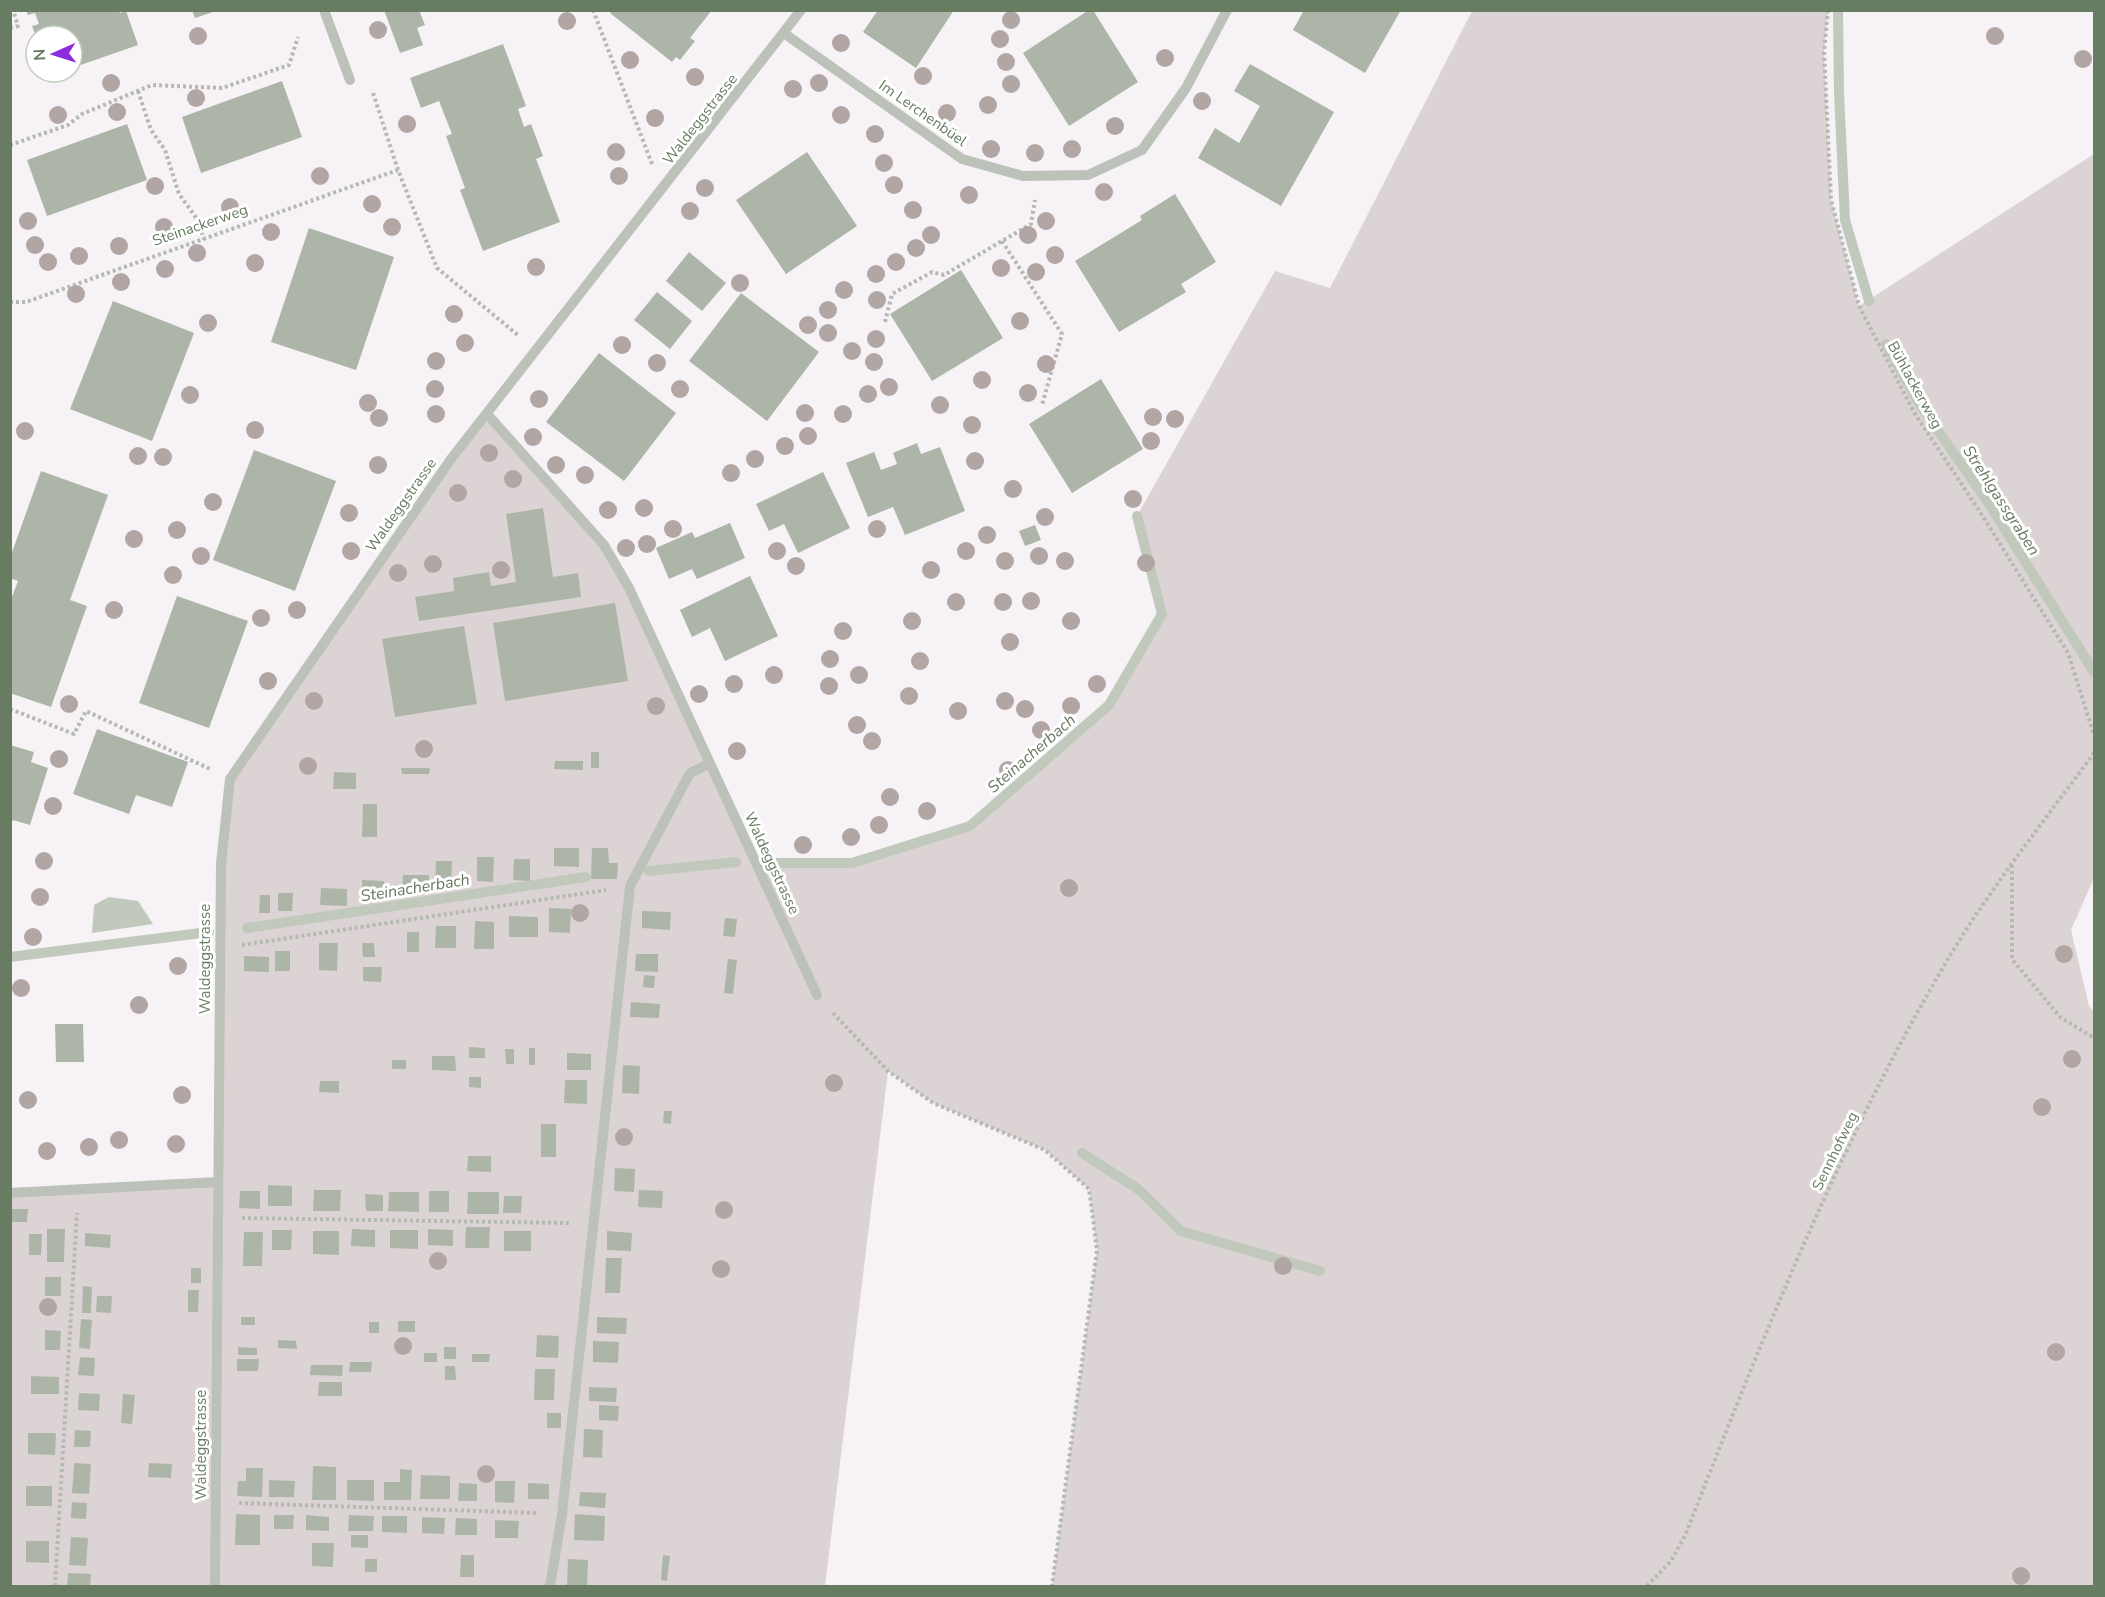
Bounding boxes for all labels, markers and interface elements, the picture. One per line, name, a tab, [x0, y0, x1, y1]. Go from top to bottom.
north arrow	[24, 24, 84, 84]
text: N	[29, 48, 51, 61]
street label: Waldeggstrasse	[658, 69, 742, 169]
street label: Im Lerchenbüel	[875, 75, 972, 151]
street label: Steinackerweg	[150, 199, 250, 251]
street label: Bühlackerweg	[1883, 338, 1947, 432]
water label: Strehlgassgraben	[1957, 441, 2045, 560]
street label: Waldeggstrasse	[361, 454, 441, 556]
water label: Steinacherbach	[983, 709, 1080, 798]
street label: Waldeggstrasse	[740, 809, 804, 917]
water label: Steinacherbach	[359, 869, 471, 907]
street label: Waldeggstrasse	[195, 904, 215, 1014]
street label: Sennhofweg	[1807, 1108, 1863, 1194]
street label: Waldeggstrasse	[191, 1390, 211, 1500]

